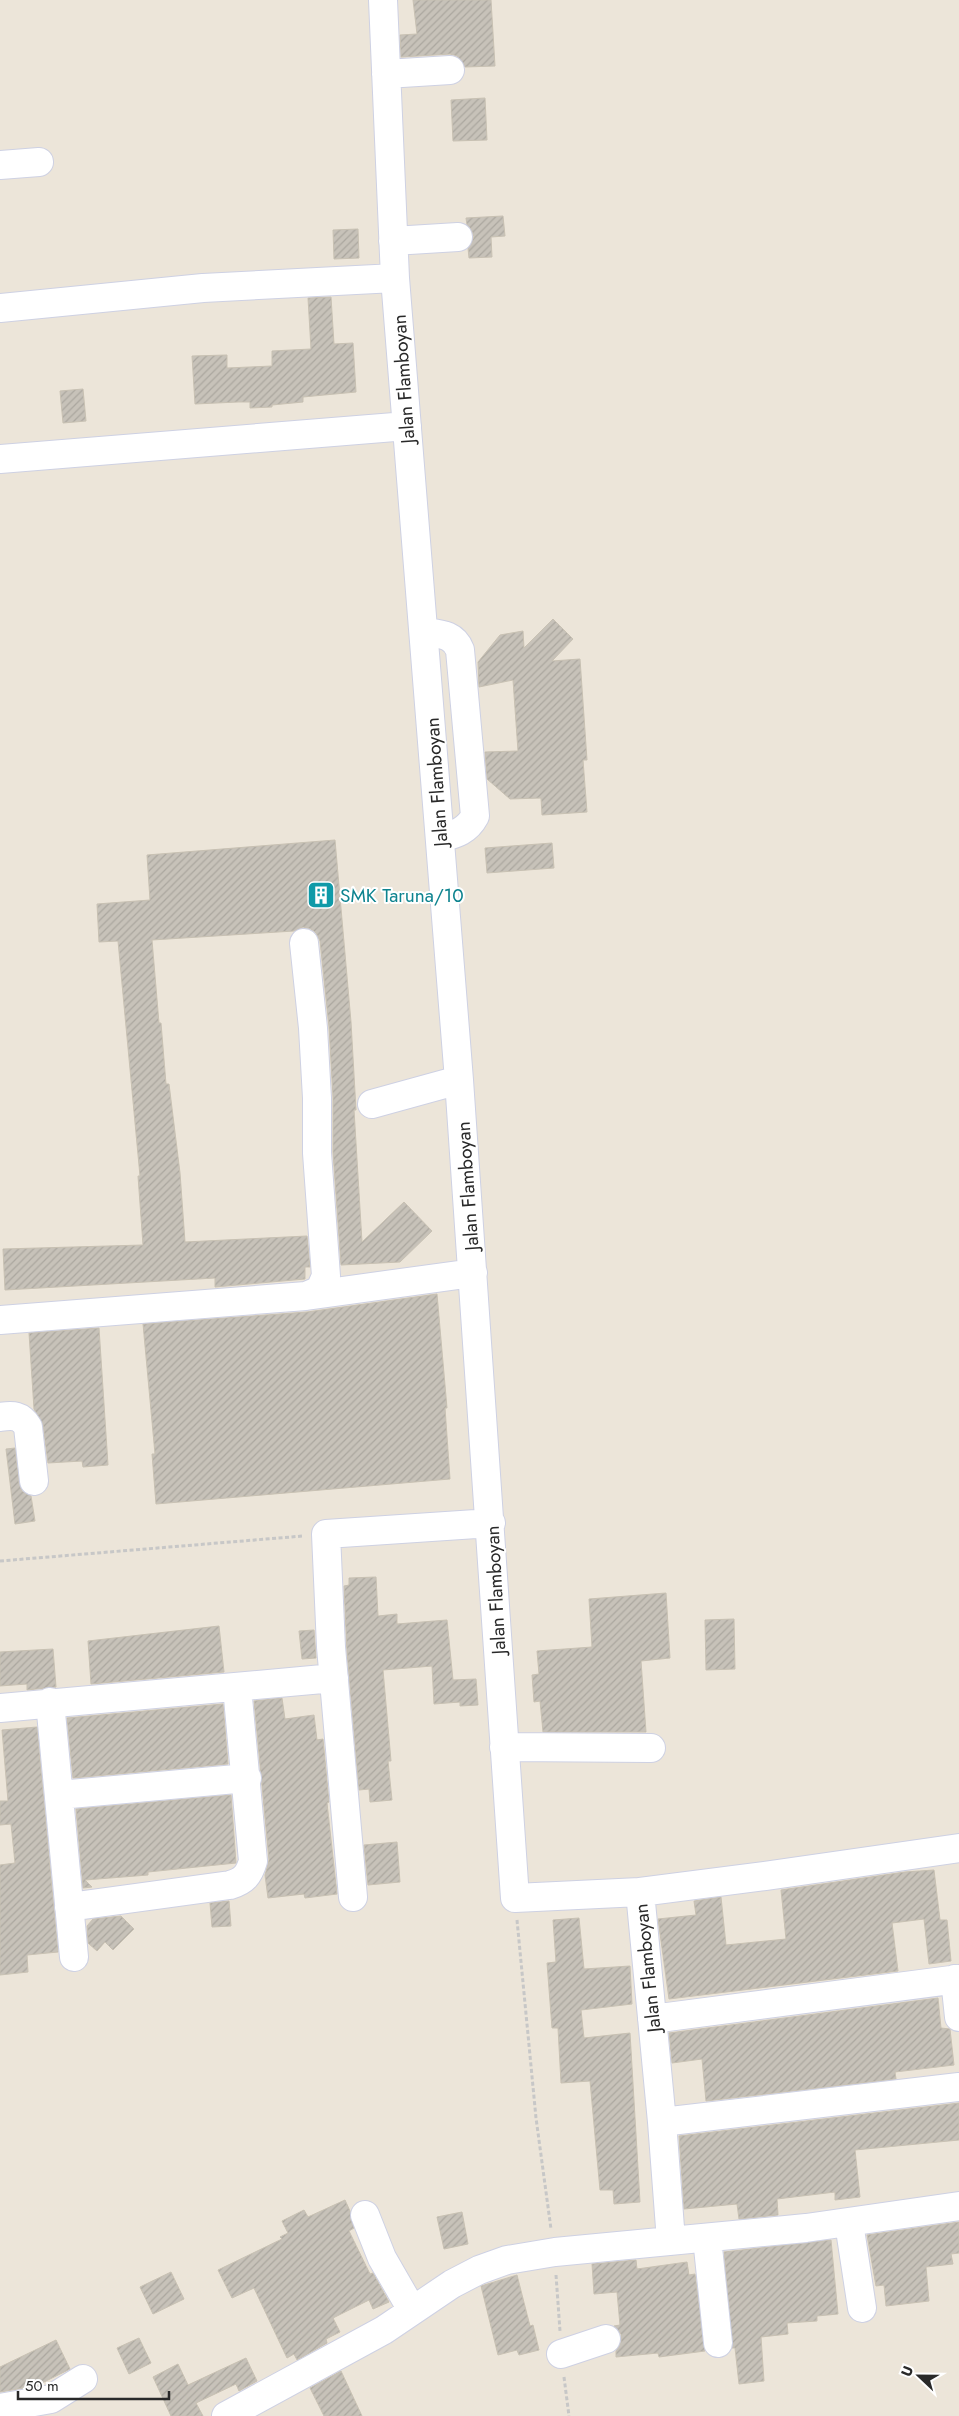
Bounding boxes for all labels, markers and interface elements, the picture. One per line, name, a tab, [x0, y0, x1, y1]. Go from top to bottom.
street label: Jalan Flamboyan	[386, 314, 422, 447]
street label: Jalan Flamboyan	[419, 717, 455, 850]
building icon: SMK Taruna/10	[306, 880, 336, 910]
place label: SMK Taruna/10	[340, 882, 464, 909]
street label: Jalan Flamboyan	[450, 1121, 486, 1254]
street label: Jalan Flamboyan	[479, 1525, 513, 1658]
street label: Jalan Flamboyan	[627, 1902, 668, 2037]
north arrow	[894, 2351, 944, 2401]
text: U	[896, 2363, 918, 2379]
scale bar	[18, 2368, 169, 2400]
text: 50 m	[25, 2375, 59, 2397]

